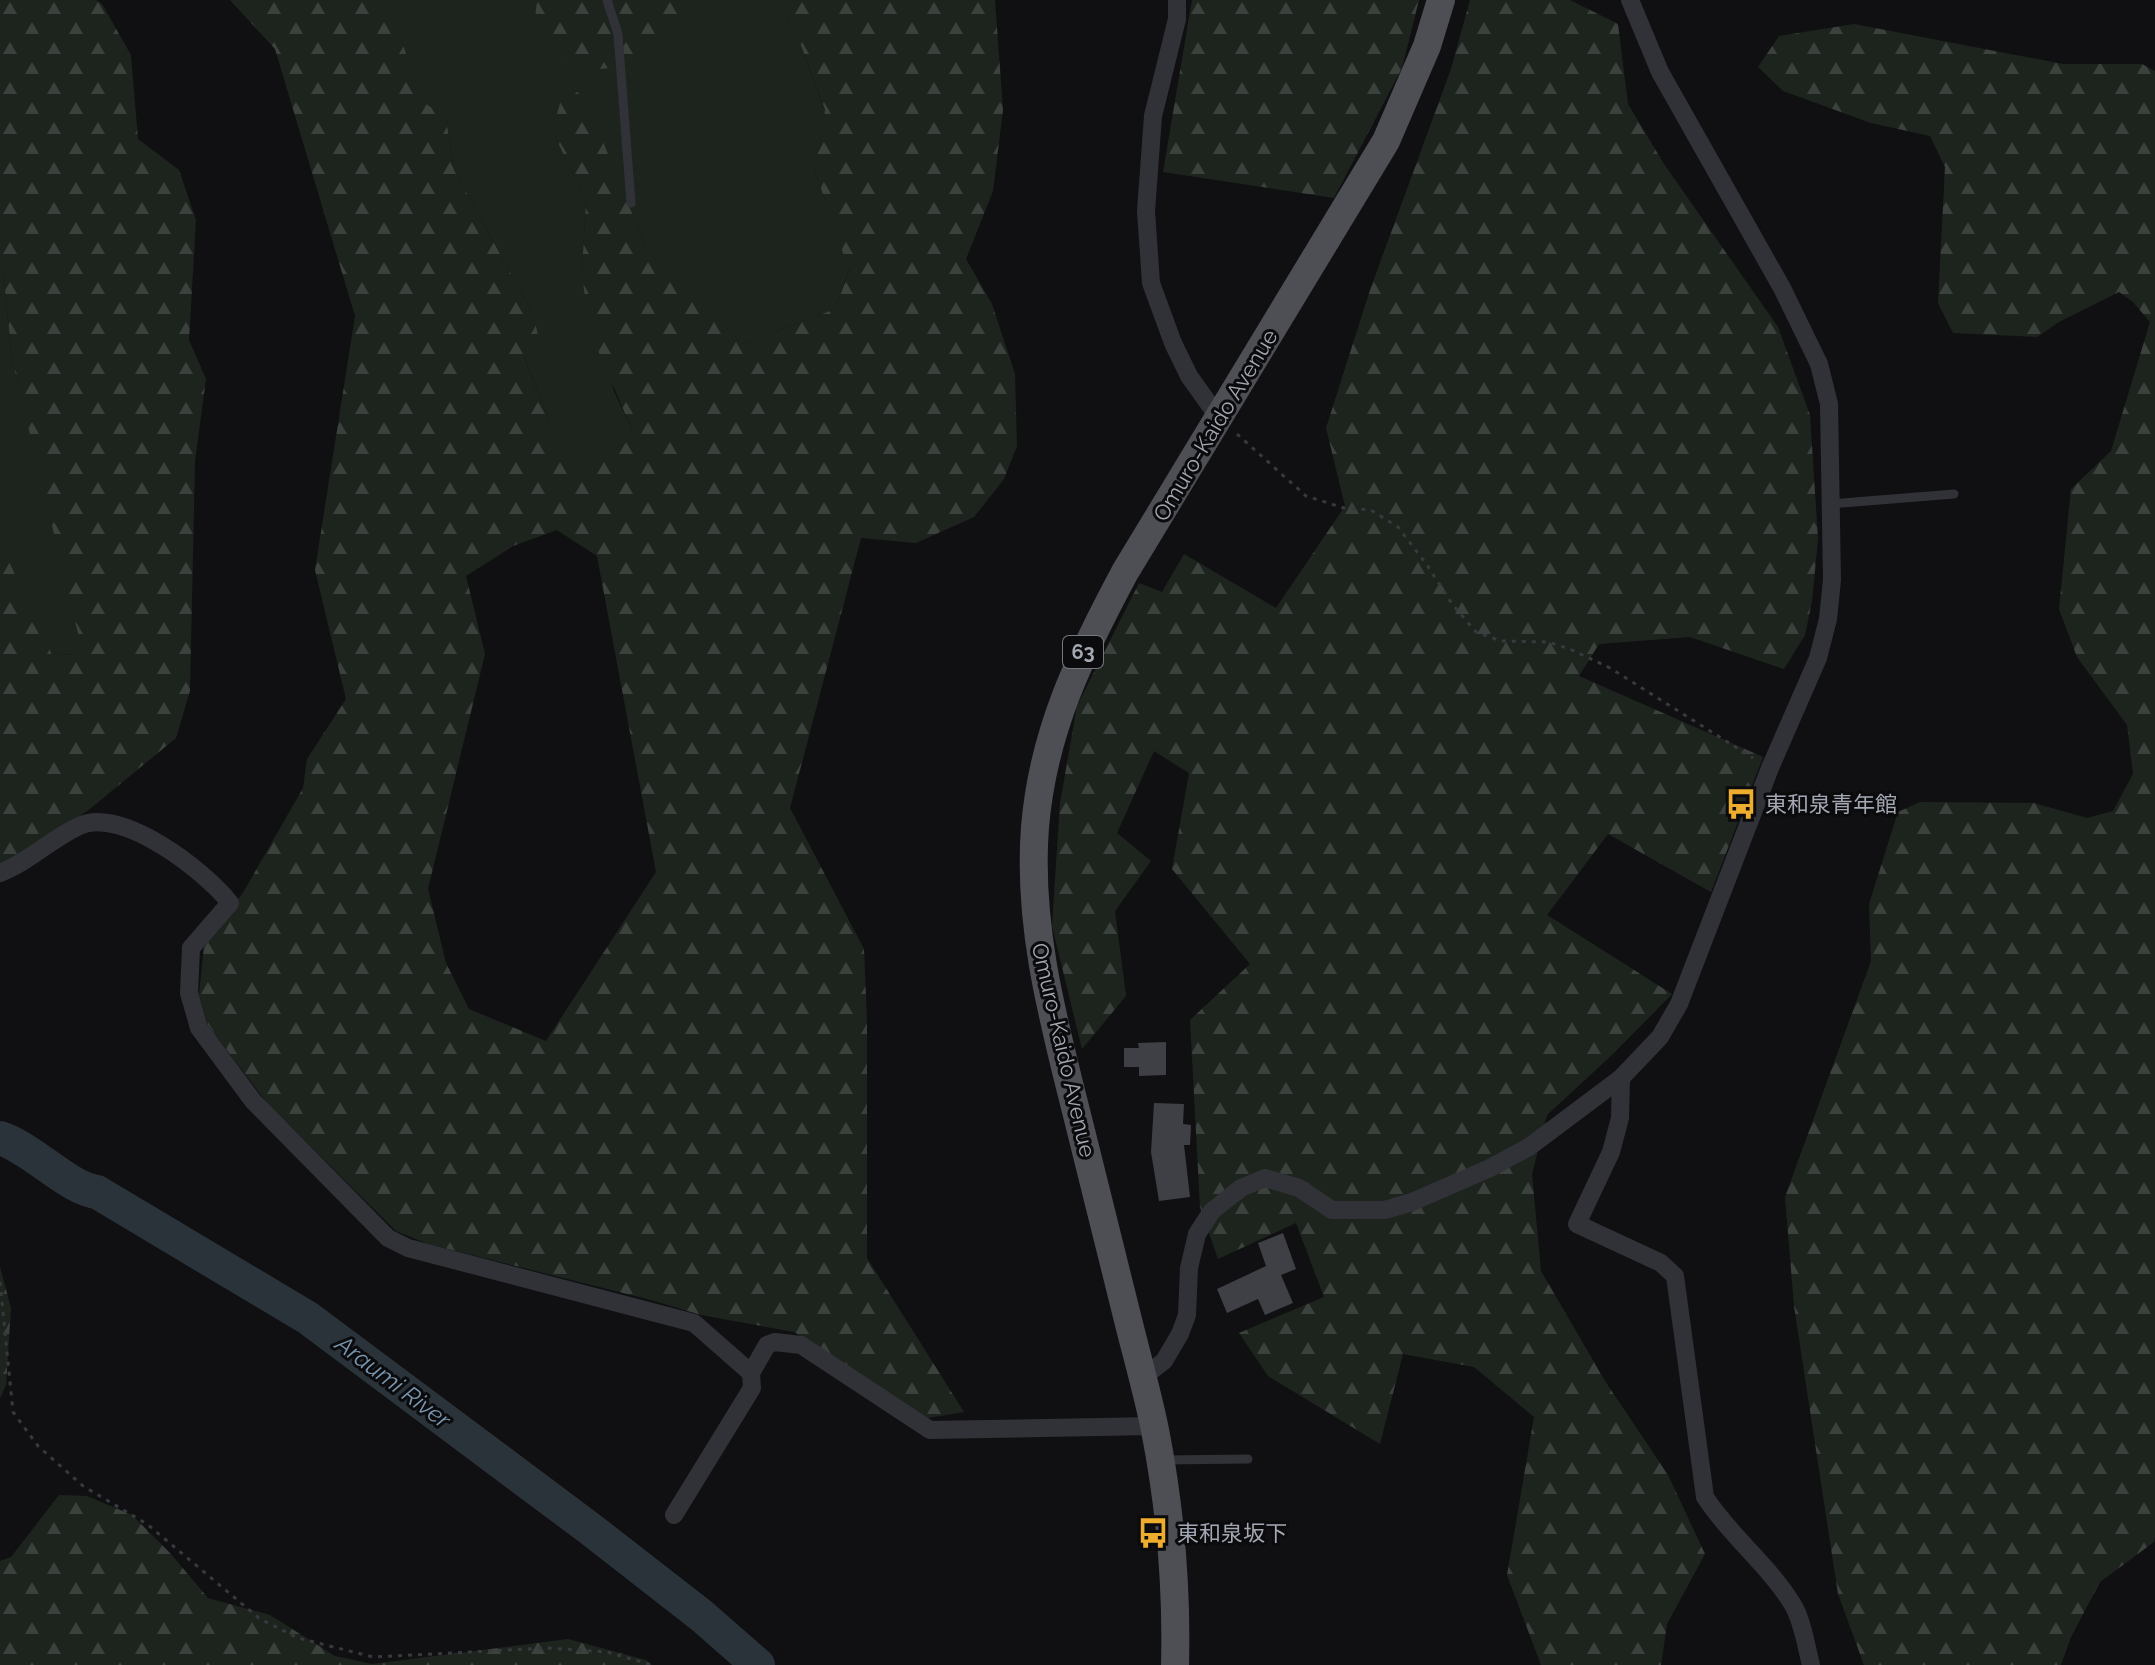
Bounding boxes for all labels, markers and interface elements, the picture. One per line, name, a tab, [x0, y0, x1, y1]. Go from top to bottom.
street label: Omuro-Kaido Avenue	[1147, 324, 1283, 526]
road number: 63	[1063, 636, 1103, 668]
bus stop icon: 東和泉青年館	[1724, 787, 1758, 821]
place label: 東和泉青年館	[1765, 791, 1897, 817]
street label: Omuro-Kaido Avenue	[1027, 940, 1101, 1160]
water label: Araumi River	[329, 1328, 457, 1435]
bus stop icon: 東和泉坂下	[1136, 1516, 1170, 1550]
place label: 東和泉坂下	[1177, 1520, 1287, 1546]

